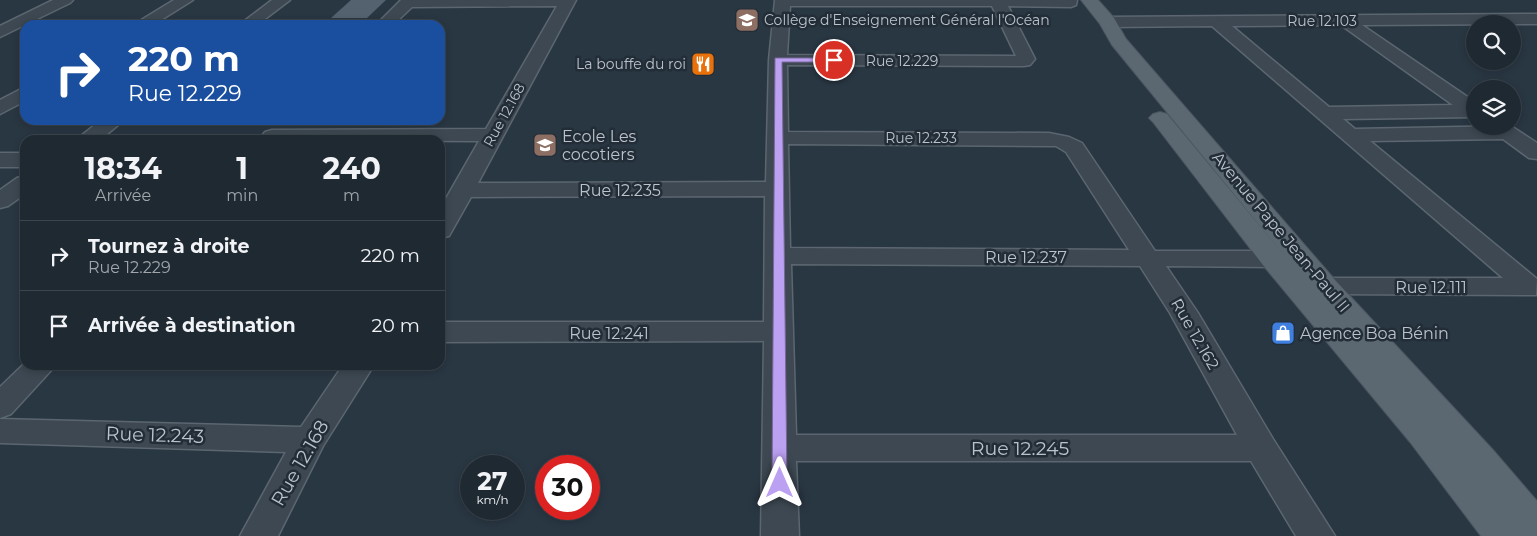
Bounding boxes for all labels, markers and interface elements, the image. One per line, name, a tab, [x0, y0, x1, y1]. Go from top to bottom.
school or university icon: Collège d'Enseignement Général l'Océan	[734, 7, 760, 33]
place label: Collège d'Enseignement Général l'Océan	[764, 11, 1050, 29]
street label: Rue 12.103	[1287, 12, 1357, 30]
map controls	[1466, 15, 1521, 135]
button: search	[1466, 15, 1521, 70]
text: 220 m	[128, 37, 240, 80]
pin	[813, 39, 855, 81]
icon: right	[45, 40, 110, 105]
icon: arrive	[820, 46, 848, 74]
restaurant icon: La bouffe du roi	[690, 51, 716, 77]
street label: Rue 12.229	[866, 52, 938, 70]
place label: La bouffe du roi	[576, 55, 686, 73]
text: Rue 12.229	[128, 80, 242, 107]
street label: Rue 12.168	[479, 80, 529, 150]
button: layers	[1466, 80, 1521, 135]
place label: Ecole Les cocotiers	[562, 127, 637, 164]
street label: Rue 12.233	[885, 129, 957, 147]
school or university icon: Ecole Les cocotiers	[532, 132, 558, 158]
street label: Avenue Pape Jean-Paul II	[1208, 148, 1354, 316]
text: 18:34	[84, 150, 162, 187]
text: 1	[236, 150, 248, 187]
text: 240	[322, 150, 381, 187]
street label: Rue 12.235	[579, 181, 661, 200]
text: Arrivée	[95, 186, 151, 205]
text: min	[226, 186, 258, 205]
text: m	[343, 186, 360, 205]
text: Tournez à droite	[88, 235, 249, 258]
icon: right	[45, 242, 73, 270]
text: 220 m	[361, 244, 420, 267]
street label: Rue 12.237	[985, 248, 1067, 267]
text: Rue 12.229	[88, 258, 171, 277]
street label: Rue 12.111	[1395, 278, 1467, 297]
street label: Rue 12.162	[1167, 295, 1223, 373]
icon: arrive	[45, 312, 73, 340]
text: Arrivée à destination	[88, 314, 296, 337]
text: 20 m	[372, 314, 420, 337]
shop icon: Agence Boa Bénin	[1270, 320, 1296, 346]
street label: Rue 12.241	[569, 324, 649, 343]
place label: Agence Boa Bénin	[1300, 324, 1449, 343]
street label: Rue 12.168	[266, 416, 334, 510]
street label: Rue 12.243	[105, 422, 205, 448]
street label: Rue 12.245	[971, 437, 1070, 460]
speed limit sign: 30	[535, 455, 600, 520]
position arrow	[753, 456, 805, 508]
text: 27	[477, 466, 508, 496]
text: km/h	[476, 492, 509, 507]

